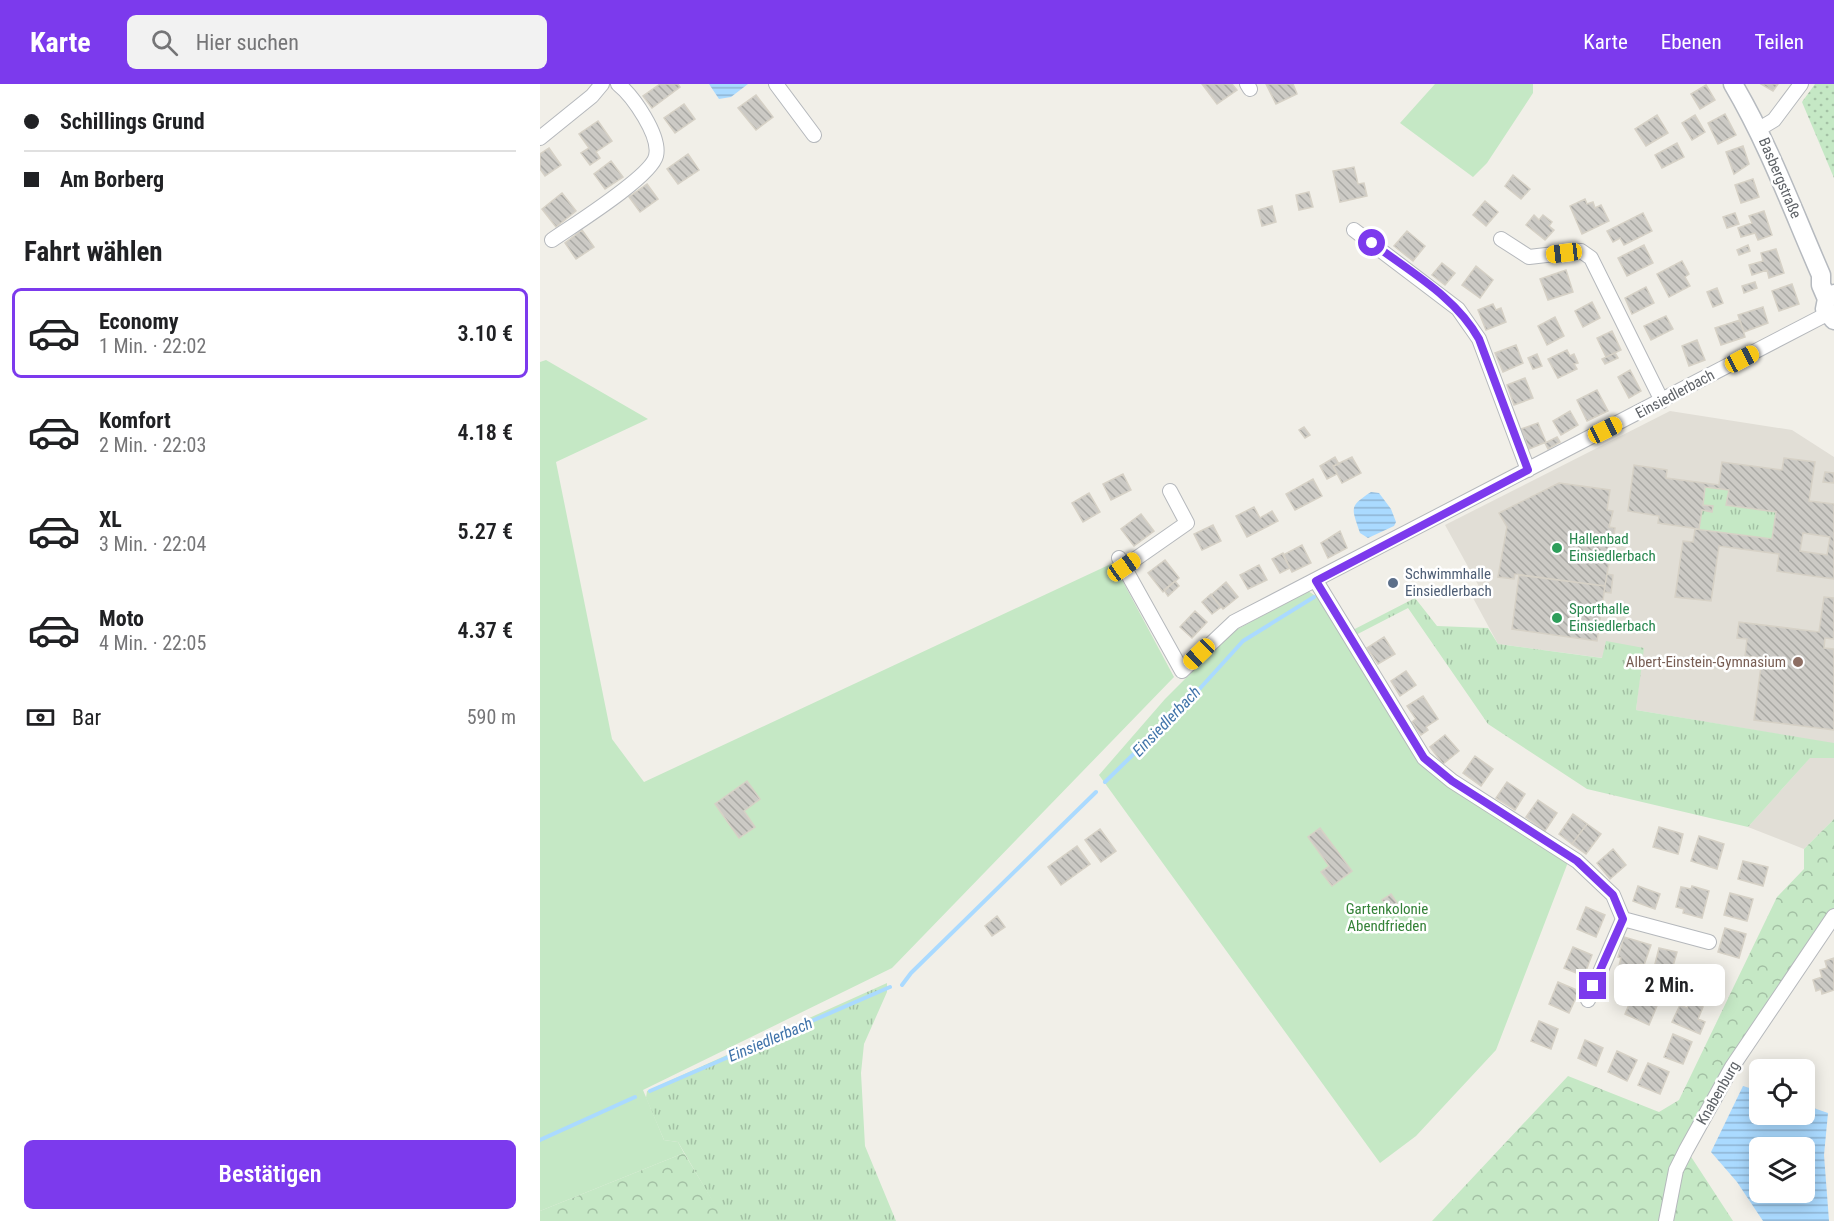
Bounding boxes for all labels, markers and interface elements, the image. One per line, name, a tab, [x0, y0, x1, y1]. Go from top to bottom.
search box	[127, 15, 547, 69]
text: Karte	[30, 26, 91, 59]
icon: search	[148, 26, 181, 59]
text: Hier suchen	[196, 30, 299, 55]
text: Karte	[1583, 30, 1628, 54]
text: Ebenen	[1661, 30, 1722, 54]
text: Teilen	[1755, 30, 1804, 54]
text: Schillings Grund	[60, 109, 205, 134]
street label: Basbergstraße	[1755, 135, 1805, 221]
text: Am Borberg	[60, 167, 164, 192]
route start	[1358, 229, 1385, 256]
text: Fahrt wählen	[24, 236, 163, 268]
car	[1545, 242, 1583, 264]
icon: car	[27, 306, 81, 360]
text: Economy	[99, 309, 179, 334]
text: 3.10 €	[457, 321, 513, 346]
text: 1 Min. · 22:02	[99, 334, 206, 358]
car	[1722, 343, 1762, 375]
street label: Einsiedlerbach	[1632, 366, 1718, 422]
icon: car	[27, 405, 81, 459]
text: Komfort	[99, 408, 171, 433]
car	[1585, 414, 1625, 446]
text: 4.18 €	[457, 420, 513, 445]
text: 2 Min. · 22:03	[99, 433, 206, 457]
icon: car	[27, 504, 81, 558]
text: XL	[99, 507, 122, 532]
text: 5.27 €	[457, 519, 513, 544]
place label: Hallenbad Einsiedlerbach	[1569, 530, 1656, 565]
text: 3 Min. · 22:04	[99, 532, 206, 556]
marker: Hallenbad Einsiedlerbach	[1550, 541, 1564, 555]
car	[1104, 549, 1144, 585]
place label: Schwimmhalle Einsiedlerbach	[1405, 565, 1492, 600]
marker: Schwimmhalle Einsiedlerbach	[1386, 576, 1400, 590]
place label: Sporthalle Einsiedlerbach	[1569, 600, 1656, 635]
icon: car	[27, 603, 81, 657]
text: Moto	[99, 606, 144, 631]
marker: Sporthalle Einsiedlerbach	[1550, 611, 1564, 625]
text: 4.37 €	[457, 618, 513, 643]
text: 4 Min. · 22:05	[99, 631, 206, 655]
car	[1180, 635, 1218, 673]
place label: Albert-Einstein-Gymnasium	[1626, 653, 1786, 671]
marker: Albert-Einstein-Gymnasium	[1791, 655, 1805, 669]
water label: Einsiedlerbach	[1128, 682, 1204, 760]
icon: cash	[24, 701, 57, 734]
text: Bar	[72, 705, 101, 730]
text: 590 m	[467, 705, 516, 729]
park label: Gartenkolonie Abendfrieden	[1346, 900, 1428, 935]
callout: 2 Min.	[1614, 965, 1725, 1007]
route end	[1579, 972, 1606, 999]
text: 2 Min.	[1644, 973, 1695, 997]
water label: Einsiedlerbach	[725, 1013, 815, 1066]
street label: Knabenburg	[1693, 1058, 1743, 1128]
map controls	[1749, 1059, 1815, 1203]
button: locate	[1749, 1059, 1815, 1125]
button: layers	[1749, 1137, 1815, 1203]
button: Bestätigen	[24, 1140, 516, 1209]

